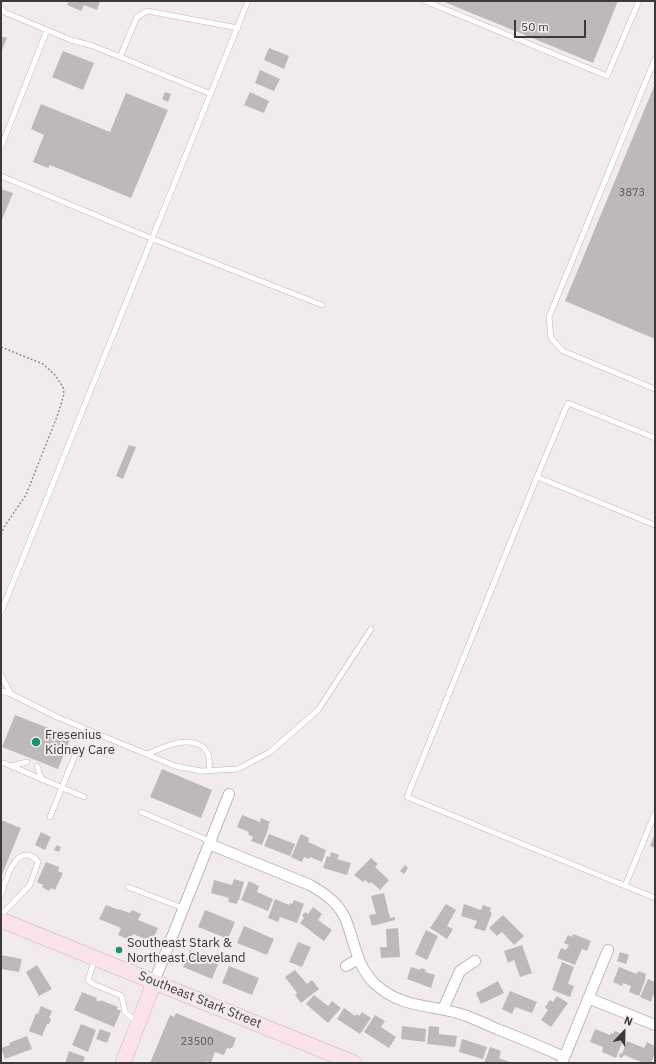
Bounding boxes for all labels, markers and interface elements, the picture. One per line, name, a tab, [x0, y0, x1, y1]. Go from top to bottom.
scale bar	[516, 12, 588, 38]
text: 50 m	[521, 19, 549, 34]
house number: 3873	[619, 186, 645, 200]
place label: Fresenius Kidney Care	[45, 727, 115, 758]
marker: Fresenius Kidney Care	[30, 736, 42, 748]
place label: Southeast Stark & Northeast Cleveland	[127, 935, 246, 966]
marker: Southeast Stark & Northeast Cleveland	[114, 945, 124, 955]
street label: Southeast Stark Street	[136, 968, 264, 1032]
north arrow	[604, 1012, 644, 1052]
text: N	[622, 1013, 635, 1029]
house number: 23500	[181, 1035, 213, 1049]

